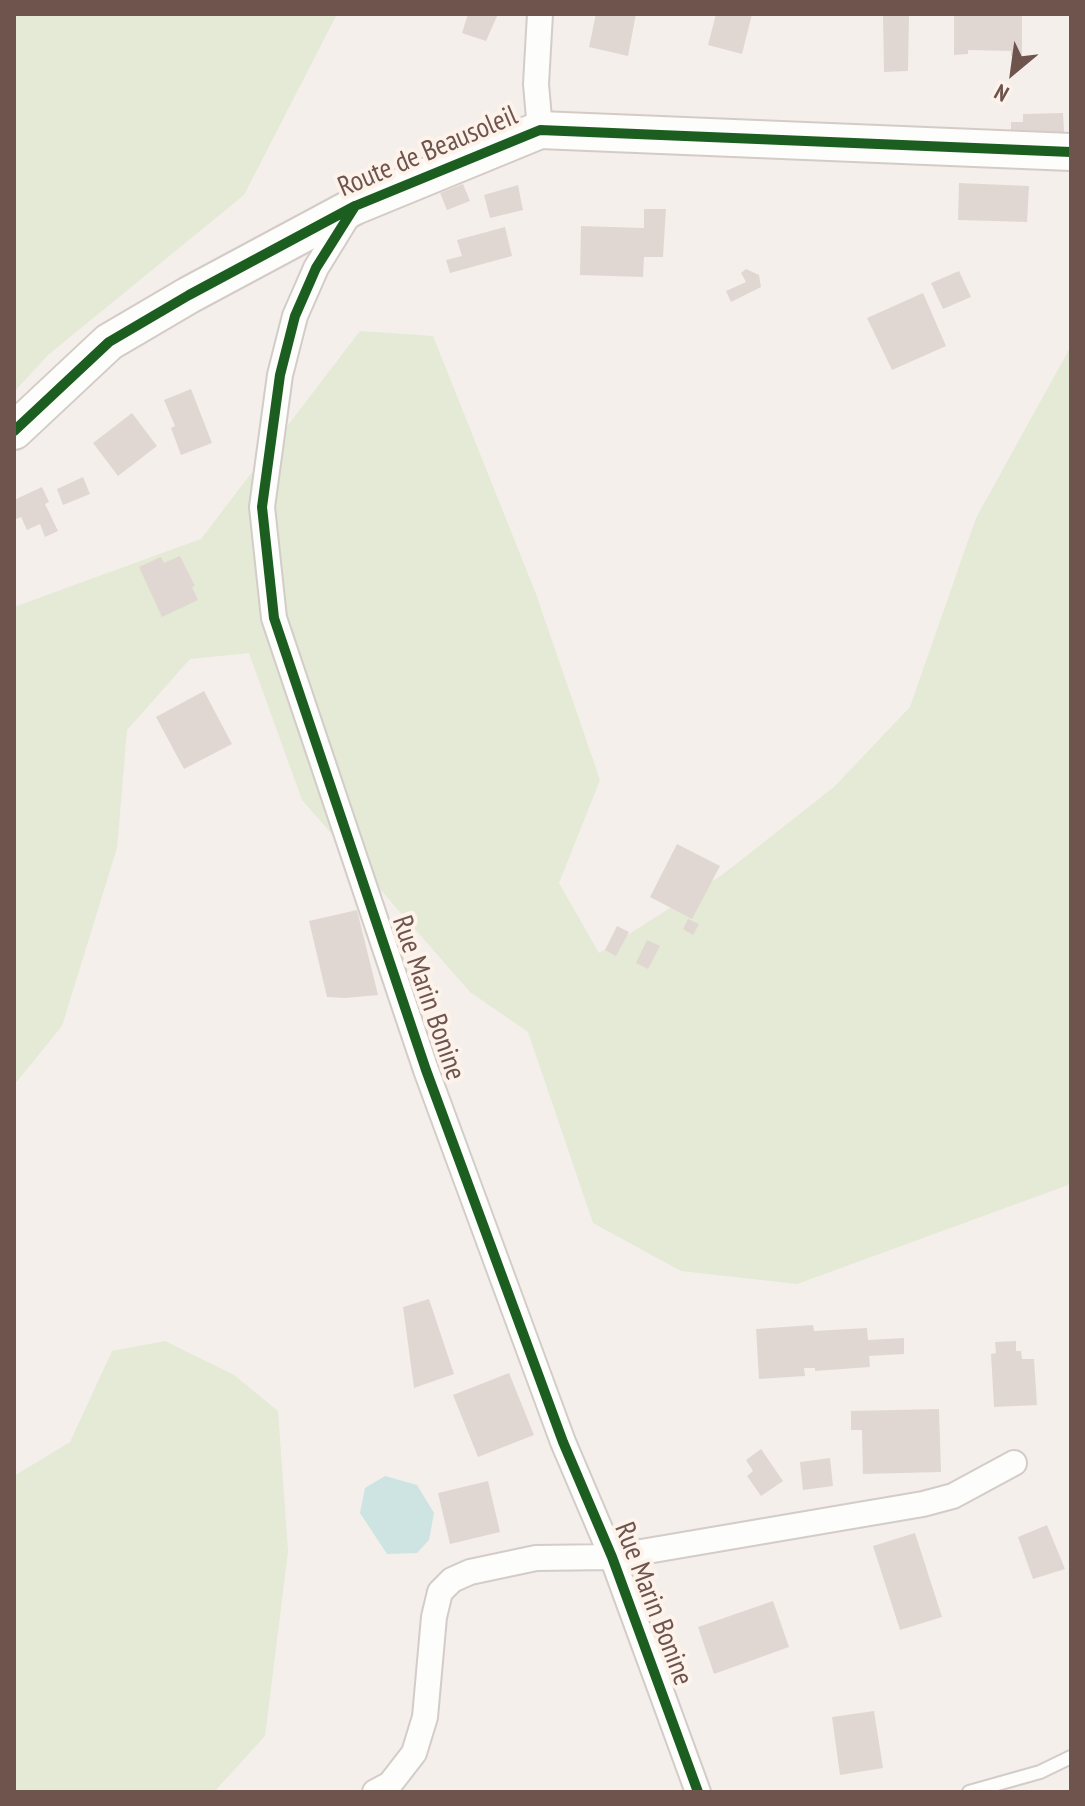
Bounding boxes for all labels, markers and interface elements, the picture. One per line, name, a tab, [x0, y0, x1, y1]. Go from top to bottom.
north arrow	[973, 32, 1053, 112]
text: N	[989, 78, 1013, 108]
street label: Route de Beausoleil	[333, 99, 523, 205]
street label: Rue Marin Bonine	[384, 911, 472, 1085]
street label: Rue Marin Bonine	[607, 1518, 699, 1690]

